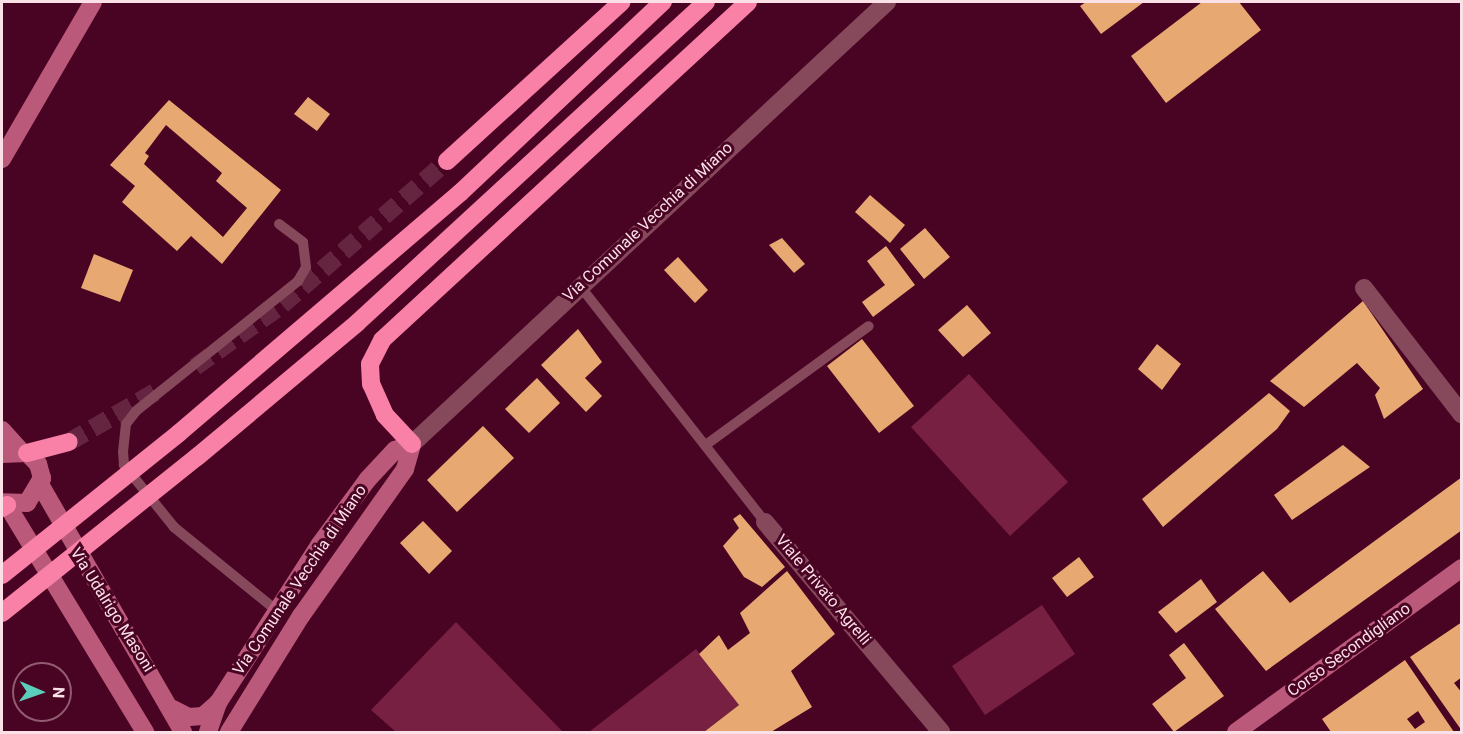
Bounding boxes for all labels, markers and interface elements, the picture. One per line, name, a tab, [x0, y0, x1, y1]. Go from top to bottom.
street label: Via Comunale Vecchia di Miano	[559, 138, 737, 306]
street label: Via Comunale Vecchia di Miano	[229, 481, 371, 679]
street label: Viale Privato Agrelli	[771, 531, 875, 649]
street label: Via Udalrigo Masoni	[66, 544, 158, 676]
street label: Corso Secondigliano	[1284, 599, 1414, 701]
north arrow	[12, 662, 72, 722]
text: N	[49, 687, 68, 699]

